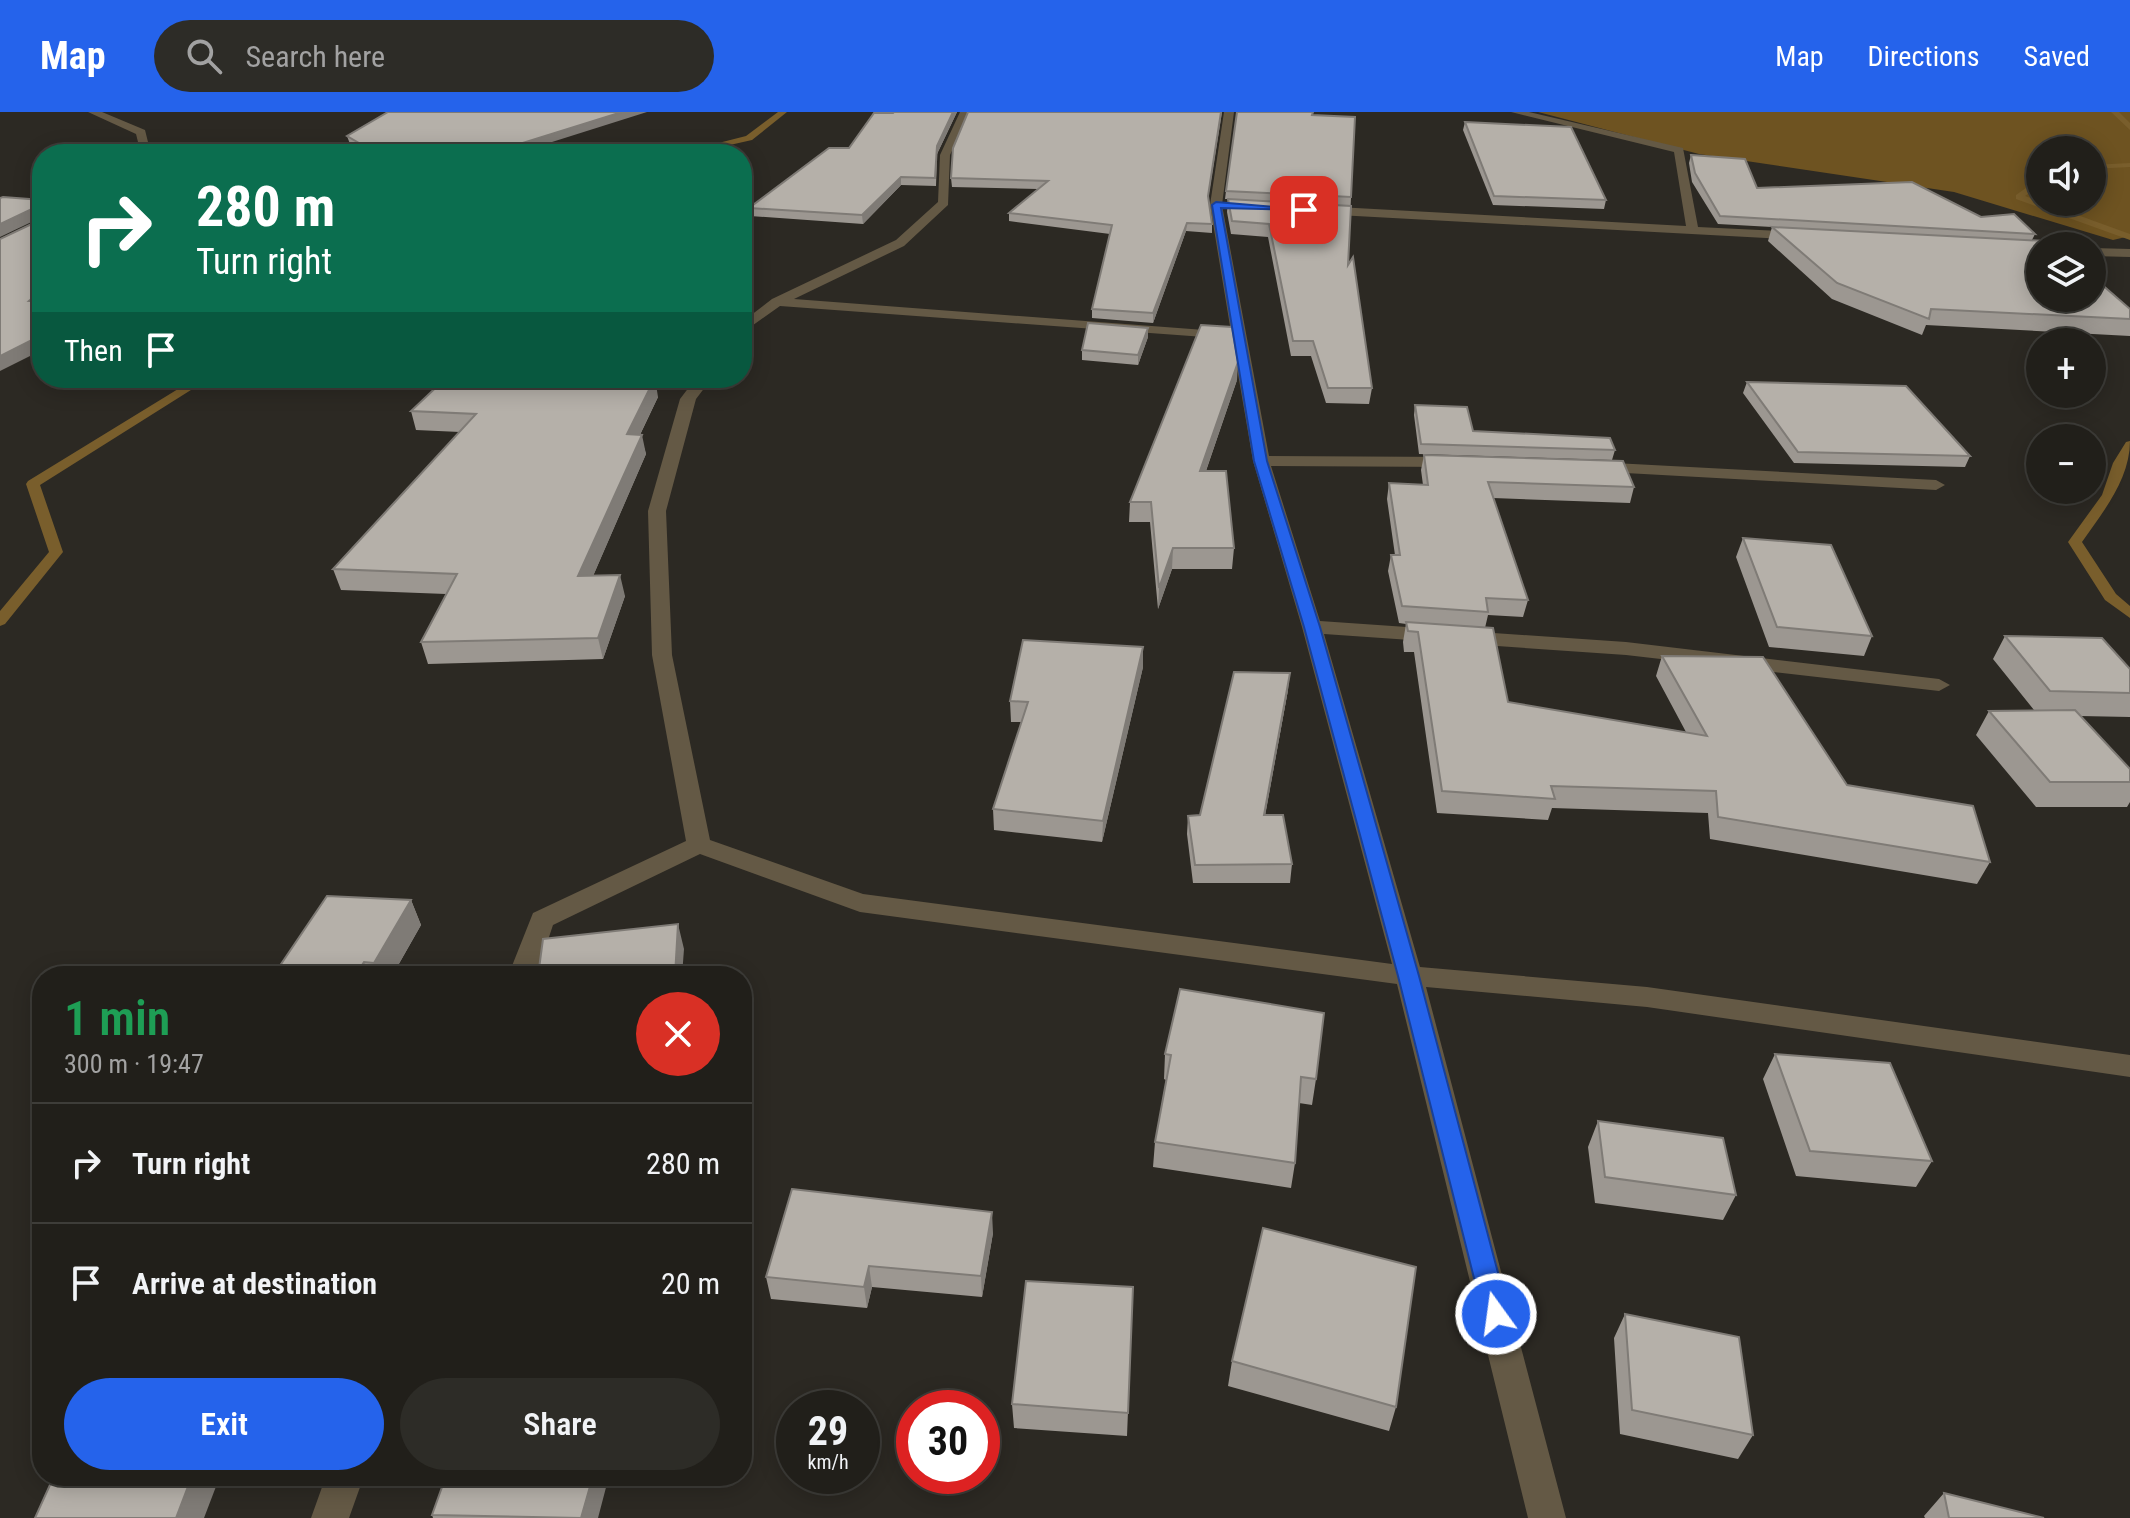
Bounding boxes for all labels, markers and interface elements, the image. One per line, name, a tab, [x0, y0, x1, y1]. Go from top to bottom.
search box	[154, 20, 714, 92]
text: Map	[40, 34, 106, 78]
icon: search	[182, 34, 226, 78]
text: Search here	[246, 39, 385, 74]
text: Map	[1775, 40, 1824, 73]
text: Directions	[1868, 40, 1979, 73]
text: Saved	[2023, 40, 2090, 73]
map controls	[2026, 136, 2106, 504]
button: sound	[2026, 136, 2106, 216]
text: 280 m	[196, 174, 335, 240]
icon: right	[64, 176, 168, 280]
pin	[1270, 176, 1338, 244]
icon: arrive	[1282, 188, 1326, 232]
button: layers	[2026, 232, 2106, 312]
text: Turn right	[196, 241, 332, 283]
icon: arrive	[139, 328, 183, 372]
button: +	[2026, 328, 2106, 408]
text: Then	[64, 333, 123, 368]
button: −	[2026, 424, 2106, 504]
text: 1 min	[64, 990, 170, 1047]
button: close	[636, 992, 720, 1076]
text: 300 m · 19:47	[64, 1049, 204, 1079]
icon: right	[64, 1141, 108, 1185]
text: Turn right	[132, 1146, 250, 1181]
text: 280 m	[646, 1146, 720, 1181]
icon: arrive	[64, 1261, 108, 1305]
text: Arrive at destination	[132, 1266, 377, 1301]
text: 20 m	[661, 1266, 720, 1301]
position arrow	[1454, 1272, 1538, 1356]
button: Exit	[64, 1378, 384, 1470]
button: Share	[400, 1378, 720, 1470]
speed limit sign: 30	[896, 1390, 1000, 1494]
text: 29	[808, 1408, 848, 1455]
text: km/h	[807, 1450, 849, 1474]

